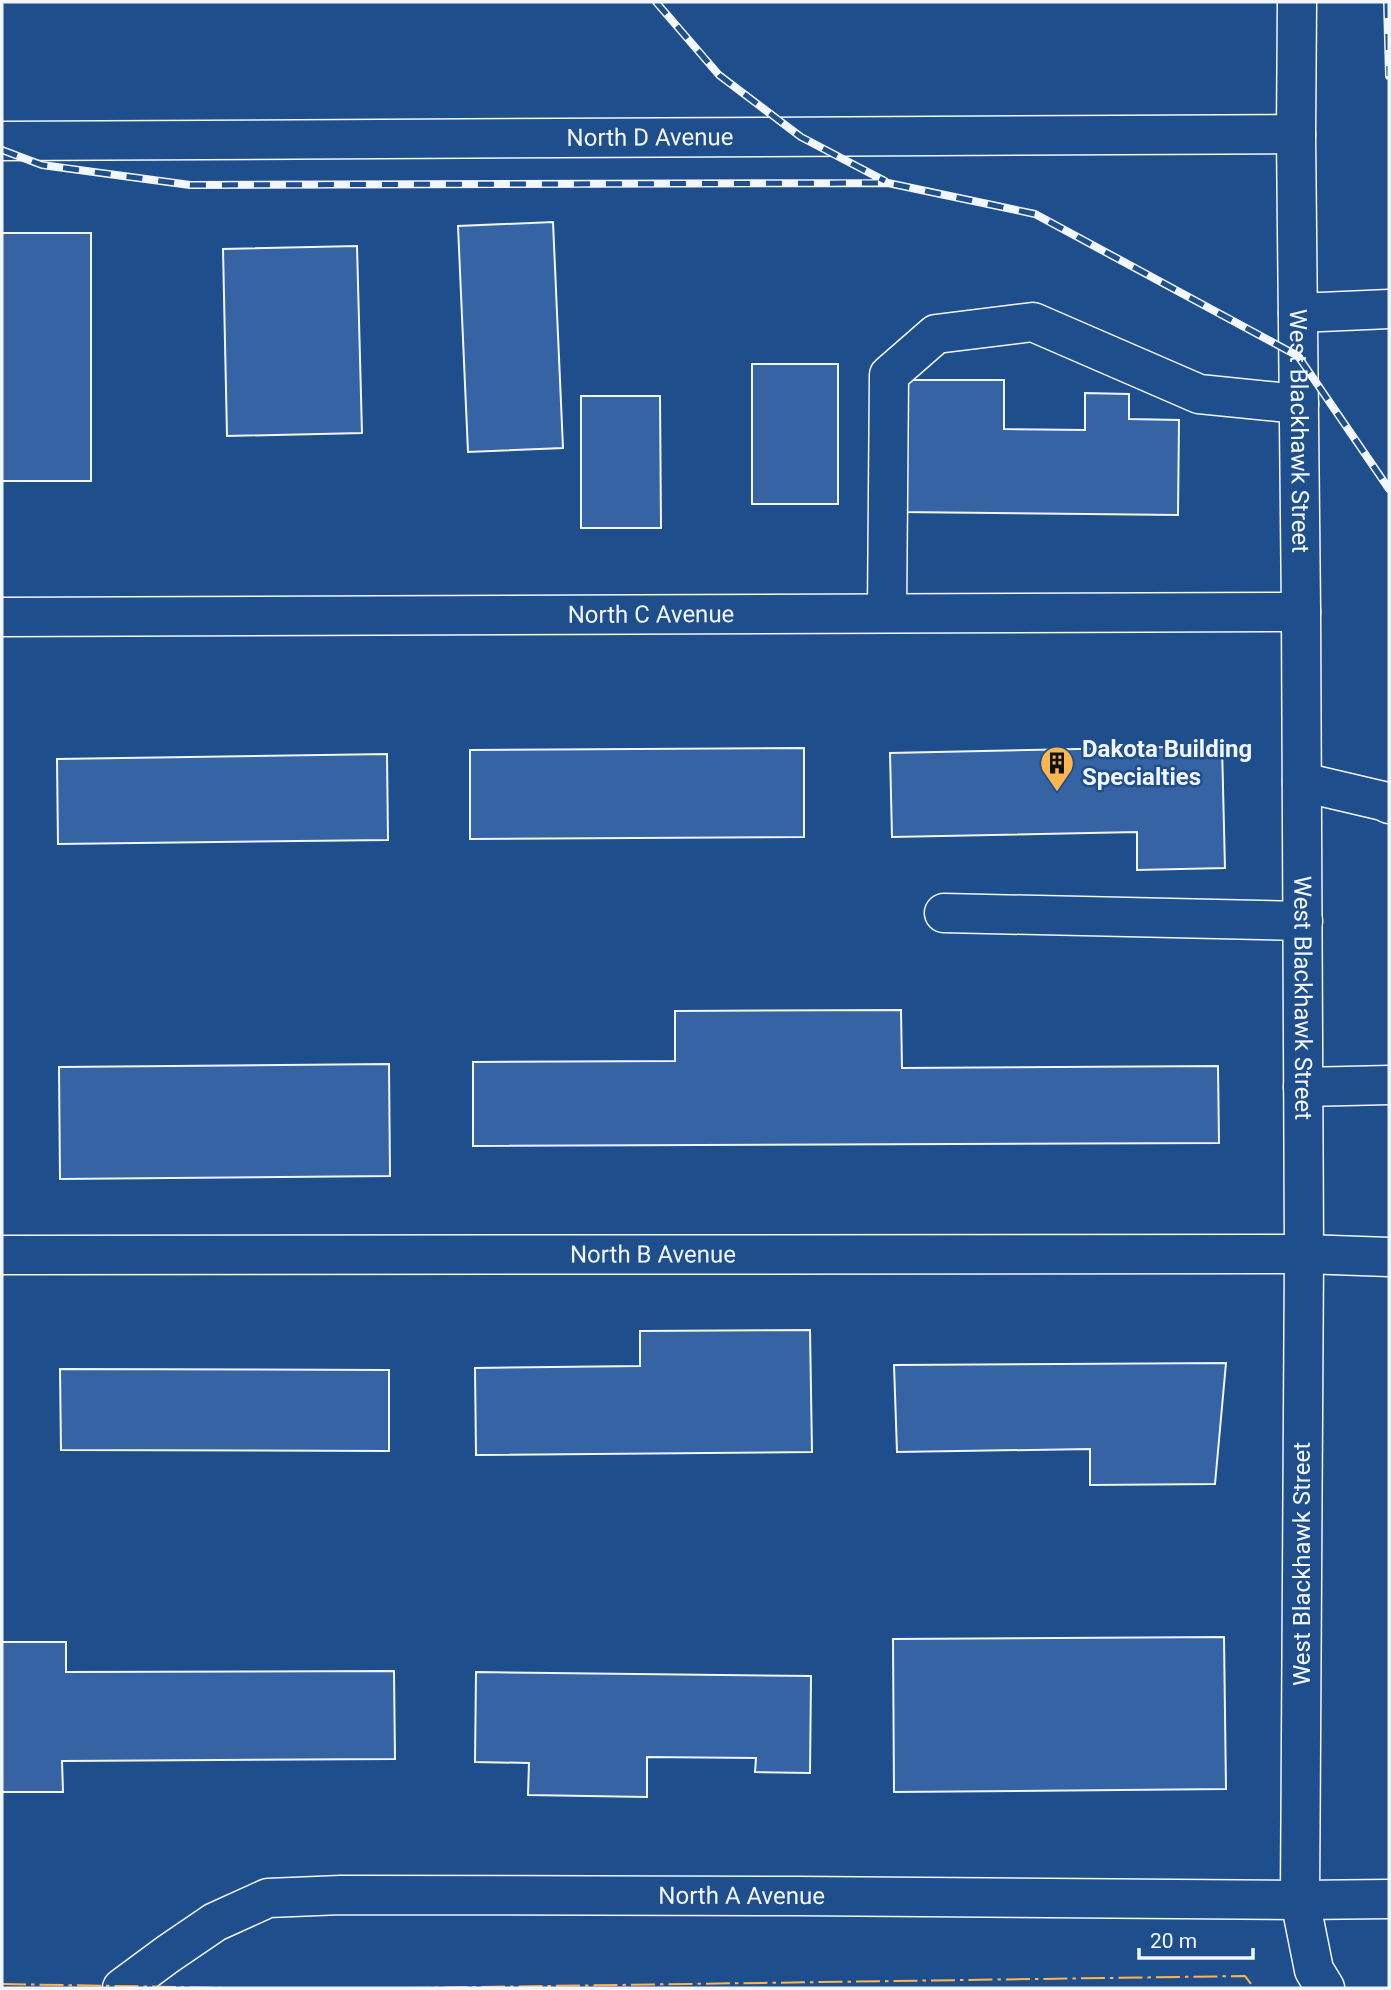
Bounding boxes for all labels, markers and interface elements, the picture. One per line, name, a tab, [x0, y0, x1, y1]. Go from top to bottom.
street label: North D Avenue	[567, 123, 733, 152]
street label: West Blackhawk Street	[1284, 309, 1314, 553]
street label: North C Avenue	[568, 600, 734, 629]
place label: Dakota Building Specialties	[1082, 735, 1252, 791]
building icon: Dakota Building Specialties	[1038, 744, 1076, 793]
street label: West Blackhawk Street	[1288, 876, 1317, 1120]
street label: North B Avenue	[570, 1240, 736, 1269]
street label: West Blackhawk Street	[1288, 1442, 1316, 1686]
street label: North A Avenue	[658, 1882, 825, 1910]
scale bar	[1139, 1916, 1253, 1960]
text: 20 m	[1150, 1929, 1197, 1953]

